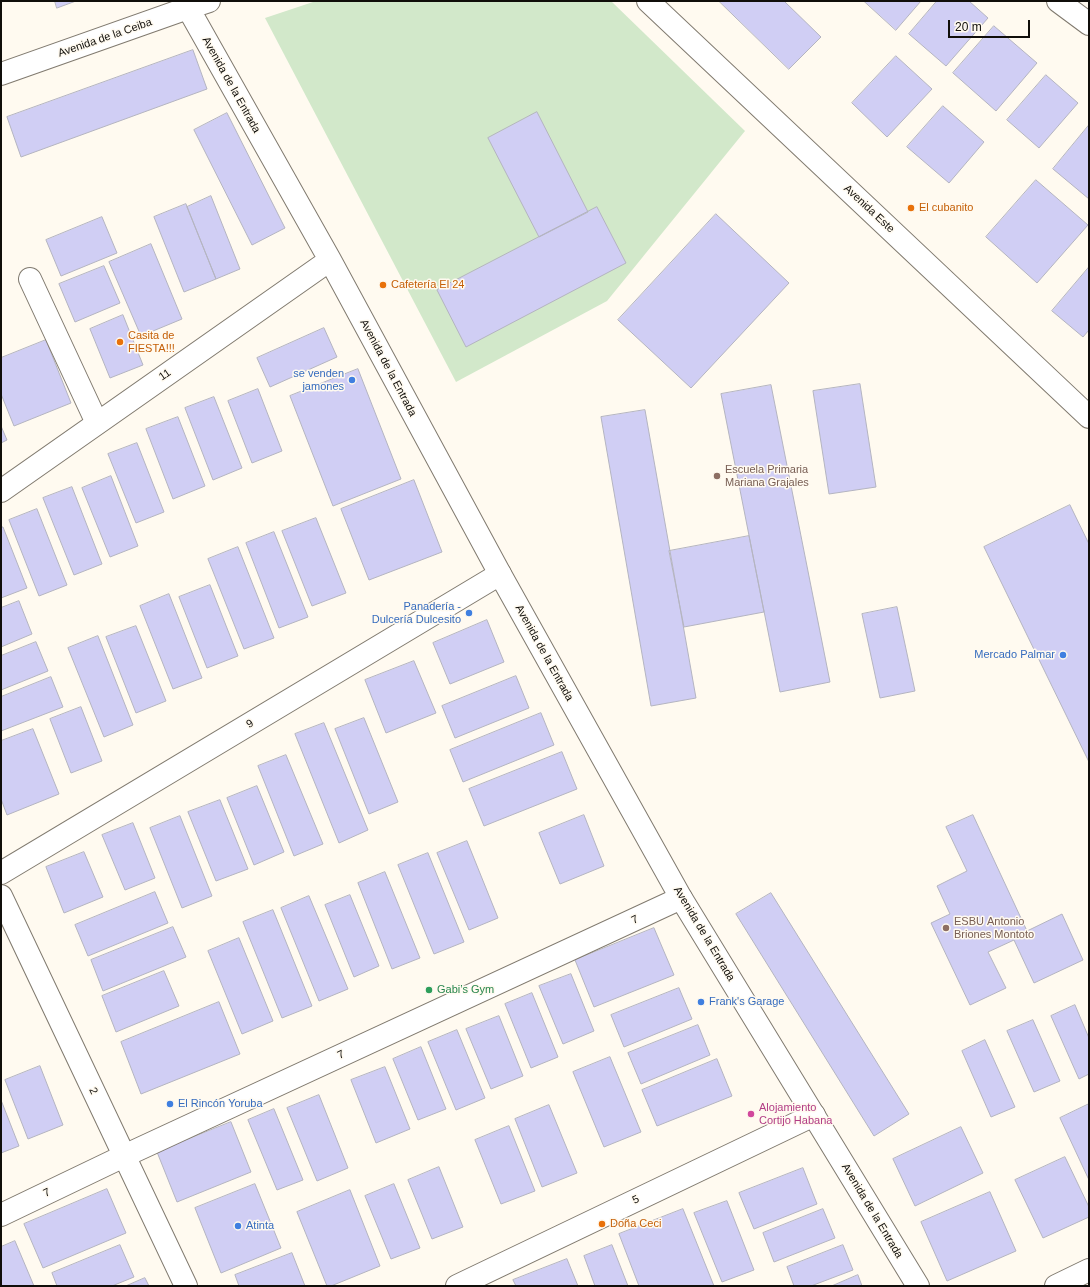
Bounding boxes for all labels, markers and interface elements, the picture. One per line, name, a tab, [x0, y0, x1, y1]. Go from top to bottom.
scale bar	[950, 12, 1032, 38]
street label: Avenida de la Ceiba	[56, 16, 154, 60]
text: 20 m	[955, 20, 982, 34]
street label: Avenida de la Entrada	[199, 35, 263, 135]
street label: Avenida Este	[841, 182, 897, 236]
place label: El cubanito	[919, 201, 973, 215]
marker: El cubanito	[906, 203, 916, 213]
place label: Cafetería El 24	[391, 278, 464, 292]
marker: Cafetería El 24	[378, 280, 388, 290]
street label: Avenida de la Entrada	[357, 317, 419, 419]
place label: Casita de FIESTA!!!	[128, 329, 175, 355]
marker: Casita de FIESTA!!!	[115, 337, 125, 347]
street label: 11	[157, 366, 173, 384]
place label: se venden jamones	[293, 367, 344, 393]
marker: se venden jamones	[347, 375, 357, 385]
place label: Escuela Primaria Mariana Grajales	[725, 463, 809, 489]
marker: Escuela Primaria Mariana Grajales	[712, 471, 722, 481]
place label: Panadería - Dulcería Dulcesito	[372, 600, 461, 626]
street label: Avenida de la Entrada	[512, 603, 576, 703]
marker: Panadería - Dulcería Dulcesito	[464, 608, 474, 618]
place label: Mercado Palmar	[974, 648, 1055, 662]
marker: Mercado Palmar	[1058, 650, 1068, 660]
street label: 9	[244, 717, 256, 731]
street label: Avenida de la Entrada	[671, 884, 737, 984]
street label: 7	[629, 913, 641, 927]
place label: ESBU Antonio Briones Montoto	[954, 915, 1034, 941]
marker: ESBU Antonio Briones Montoto	[941, 923, 951, 933]
place label: Gabi’s Gym	[437, 983, 494, 997]
marker: Gabi’s Gym	[424, 985, 434, 995]
place label: Frank's Garage	[709, 995, 784, 1009]
marker: Frank's Garage	[696, 997, 706, 1007]
street label: 7	[335, 1048, 347, 1062]
street label: 2	[86, 1085, 100, 1097]
place label: El Rincón Yoruba	[178, 1097, 263, 1111]
marker: El Rincón Yoruba	[165, 1099, 175, 1109]
place label: Alojamiento Cortijo Habana	[759, 1101, 832, 1127]
marker: Alojamiento Cortijo Habana	[746, 1109, 756, 1119]
street label: Avenida de la Entrada	[839, 1161, 905, 1261]
street label: 7	[41, 1186, 53, 1200]
street label: 5	[630, 1193, 642, 1207]
place label: Doña Ceci	[610, 1217, 661, 1231]
place label: Atinta	[246, 1219, 274, 1233]
marker: Doña Ceci	[597, 1219, 607, 1229]
marker: Atinta	[233, 1221, 243, 1231]

